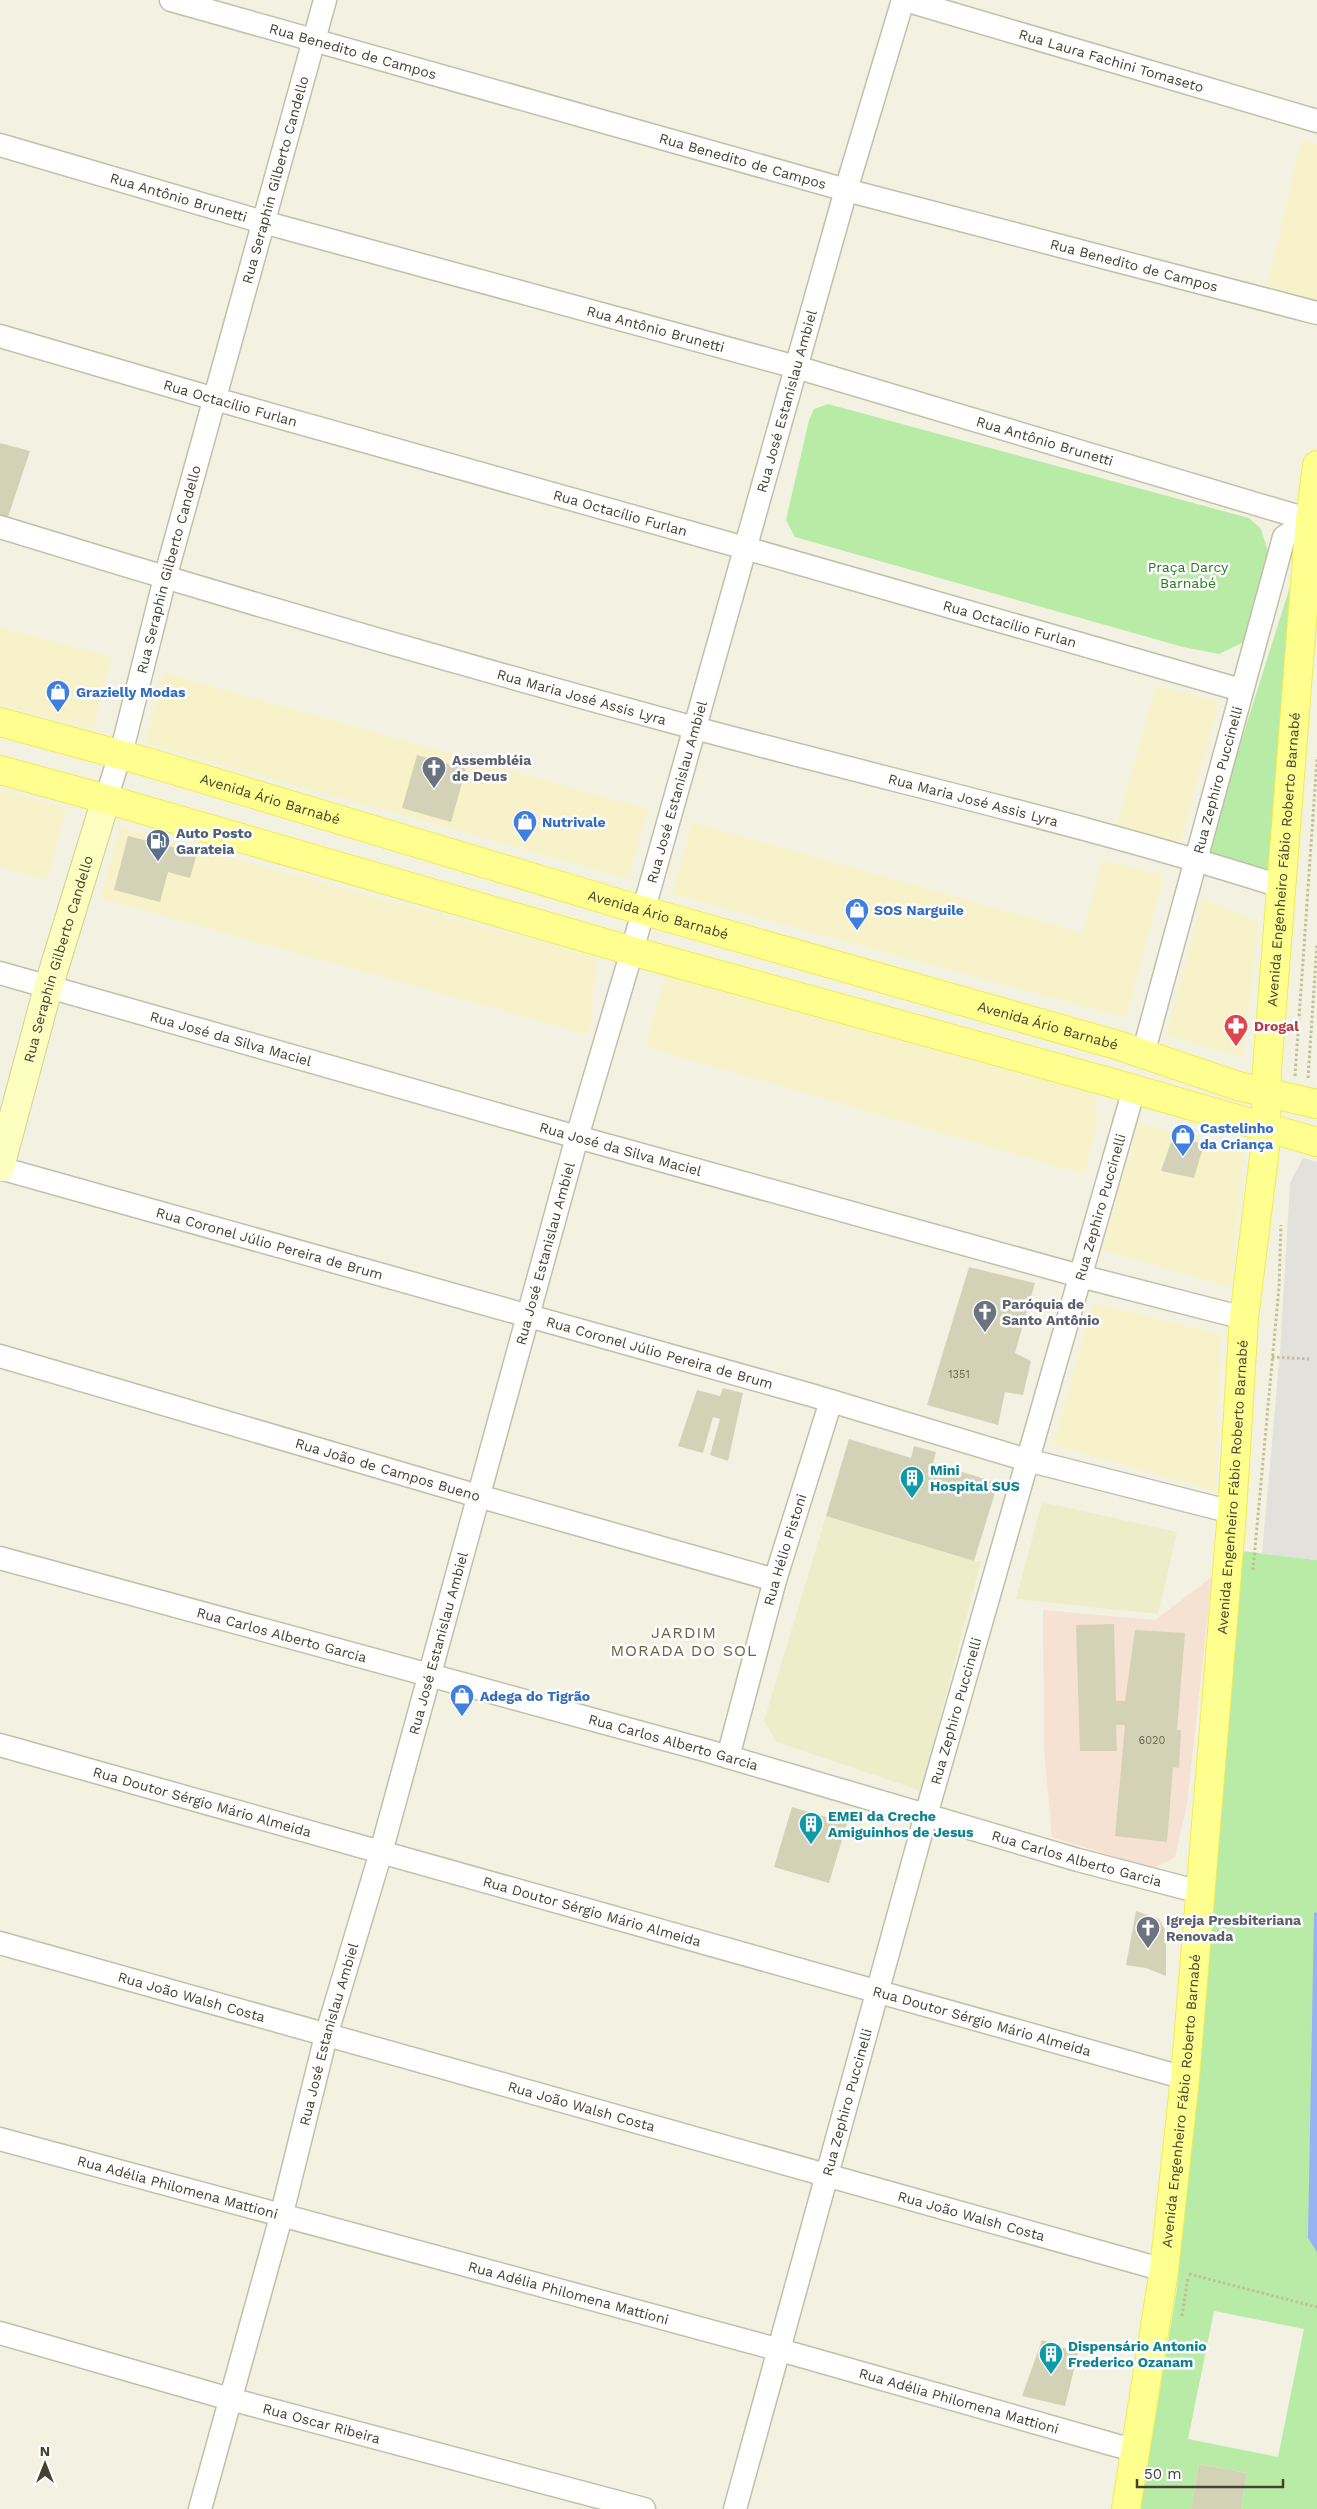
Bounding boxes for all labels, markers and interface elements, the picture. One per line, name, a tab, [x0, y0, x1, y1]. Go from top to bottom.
street label: Rua Benedito de Campos	[268, 20, 438, 82]
street label: Rua Laura Fachini Tomaseto	[1017, 26, 1206, 95]
street label: Rua Seraphin Gilberto Candello	[239, 74, 312, 285]
street label: Rua Benedito de Campos	[657, 130, 828, 192]
street label: Rua Antônio Brunetti	[108, 170, 249, 225]
street label: Rua Benedito de Campos	[1048, 236, 1220, 295]
street label: Rua Antônio Brunetti	[585, 302, 726, 355]
street label: Rua José Estanislau Ambiel	[753, 308, 820, 494]
street label: Rua Octacílio Furlan	[162, 376, 299, 430]
street label: Rua Antônio Brunetti	[974, 413, 1115, 469]
street label: Rua Seraphin Gilberto Candello	[133, 463, 204, 675]
street label: Rua Octacílio Furlan	[551, 487, 689, 539]
park label: Praça Darcy Barnabé	[1148, 559, 1229, 591]
street label: Rua Octacílio Furlan	[941, 597, 1078, 651]
street label: Rua Maria José Assis Lyra	[495, 666, 668, 728]
shop icon: Grazielly Modas	[45, 679, 71, 713]
place label: Grazielly Modas	[76, 684, 186, 700]
street label: Rua José Estanislau Ambiel	[643, 698, 710, 885]
street label: Rua Zephiro Puccinelli	[1190, 704, 1245, 856]
street label: Avenida Engenheiro Fábio Roberto Barnabé	[1264, 712, 1303, 1007]
place label: Assembléia de Deus	[452, 752, 532, 784]
church icon: Assembléia de Deus	[421, 755, 447, 789]
street label: Avenida Ário Barnabé	[198, 770, 342, 827]
street label: Rua Maria José Assis Lyra	[887, 771, 1060, 830]
shop icon: Nutrivale	[512, 809, 538, 843]
place label: Nutrivale	[542, 814, 606, 830]
place label: Auto Posto Garateia	[176, 825, 252, 857]
fuel station icon: Auto Posto Garateia	[145, 828, 171, 862]
street label: Rua Seraphin Gilberto Candello	[20, 854, 96, 1064]
street label: Avenida Ário Barnabé	[586, 887, 730, 942]
shop icon: SOS Narguile	[844, 897, 870, 931]
place label: SOS Narguile	[874, 902, 964, 918]
street label: Avenida Ário Barnabé	[976, 998, 1120, 1053]
street label: Rua José da Silva Maciel	[148, 1008, 314, 1069]
pharmacy icon: Drogal	[1223, 1013, 1249, 1047]
place label: Drogal	[1254, 1018, 1299, 1034]
street label: Rua José da Silva Maciel	[538, 1119, 704, 1179]
place label: Castelinho da Criança	[1200, 1120, 1274, 1152]
shop icon: Castelinho da Criança	[1170, 1123, 1196, 1157]
street label: Rua Zephiro Puccinelli	[1071, 1132, 1129, 1283]
street label: Rua José Estanislau Ambiel	[512, 1160, 578, 1347]
street label: Rua Coronel Júlio Pereira de Brum	[154, 1204, 385, 1283]
place label: Paróquia de Santo Antônio	[1002, 1296, 1100, 1328]
church icon: Paróquia de Santo Antônio	[972, 1299, 998, 1333]
street label: Rua Coronel Júlio Pereira de Brum	[544, 1313, 775, 1392]
street label: Avenida Engenheiro Fábio Roberto Barnabé	[1214, 1339, 1251, 1635]
house number: 1351	[948, 1368, 970, 1381]
street label: Rua João de Campos Bueno	[293, 1435, 482, 1504]
place label: Mini Hospital SUS	[930, 1462, 1020, 1494]
building icon: Mini Hospital SUS	[899, 1465, 925, 1499]
street label: Rua Hélio Pistoni	[761, 1492, 809, 1607]
street label: Rua José Estanislau Ambiel	[406, 1549, 471, 1736]
street label: Rua Carlos Alberto Garcia	[195, 1604, 369, 1666]
district label: JARDIM MORADA DO SOL	[610, 1623, 758, 1660]
street label: Rua Zephiro Puccinelli	[927, 1636, 984, 1786]
shop icon: Adega do Tigrão	[449, 1683, 475, 1717]
place label: Adega do Tigrão	[480, 1688, 590, 1704]
street label: Rua Carlos Alberto Garcia	[587, 1711, 760, 1773]
house number: 6020	[1139, 1734, 1166, 1747]
street label: Rua Doutor Sérgio Mário Almeida	[91, 1764, 313, 1840]
place label: EMEI da Creche Amiguinhos de Jesus	[828, 1808, 974, 1840]
building icon: EMEI da Creche Amiguinhos de Jesus	[798, 1811, 824, 1845]
street label: Rua Carlos Alberto Garcia	[990, 1827, 1164, 1890]
street label: Rua Doutor Sérgio Mário Almeida	[481, 1873, 703, 1950]
place label: Igreja Presbiteriana Renovada	[1166, 1912, 1302, 1944]
church icon: Igreja Presbiteriana Renovada	[1135, 1915, 1161, 1949]
street label: Rua José Estanislau Ambiel	[296, 1940, 362, 2127]
street label: Avenida Engenheiro Fábio Roberto Barnabé	[1158, 1953, 1203, 2249]
street label: Rua João Walsh Costa	[116, 1969, 267, 2025]
street label: Rua Doutor Sérgio Mário Almeida	[871, 1983, 1093, 2059]
street label: Rua Zephiro Puccinelli	[819, 2027, 875, 2178]
street label: Rua João Walsh Costa	[506, 2078, 657, 2135]
street label: Rua Adélia Philomena Mattioni	[76, 2152, 280, 2222]
street label: Rua João Walsh Costa	[896, 2188, 1047, 2244]
street label: Rua Adélia Philomena Mattioni	[467, 2258, 671, 2328]
place label: Dispensário Antonio Frederico Ozanam	[1068, 2338, 1207, 2370]
building icon: Dispensário Antonio Frederico Ozanam	[1038, 2341, 1064, 2375]
street label: Rua Adélia Philomena Mattioni	[857, 2365, 1061, 2437]
street label: Rua Oscar Ribeira	[261, 2400, 382, 2447]
north arrow	[20, 2439, 70, 2489]
text: N	[40, 2443, 50, 2459]
scale bar	[1137, 2456, 1283, 2488]
text: 50 m	[1144, 2465, 1181, 2483]

